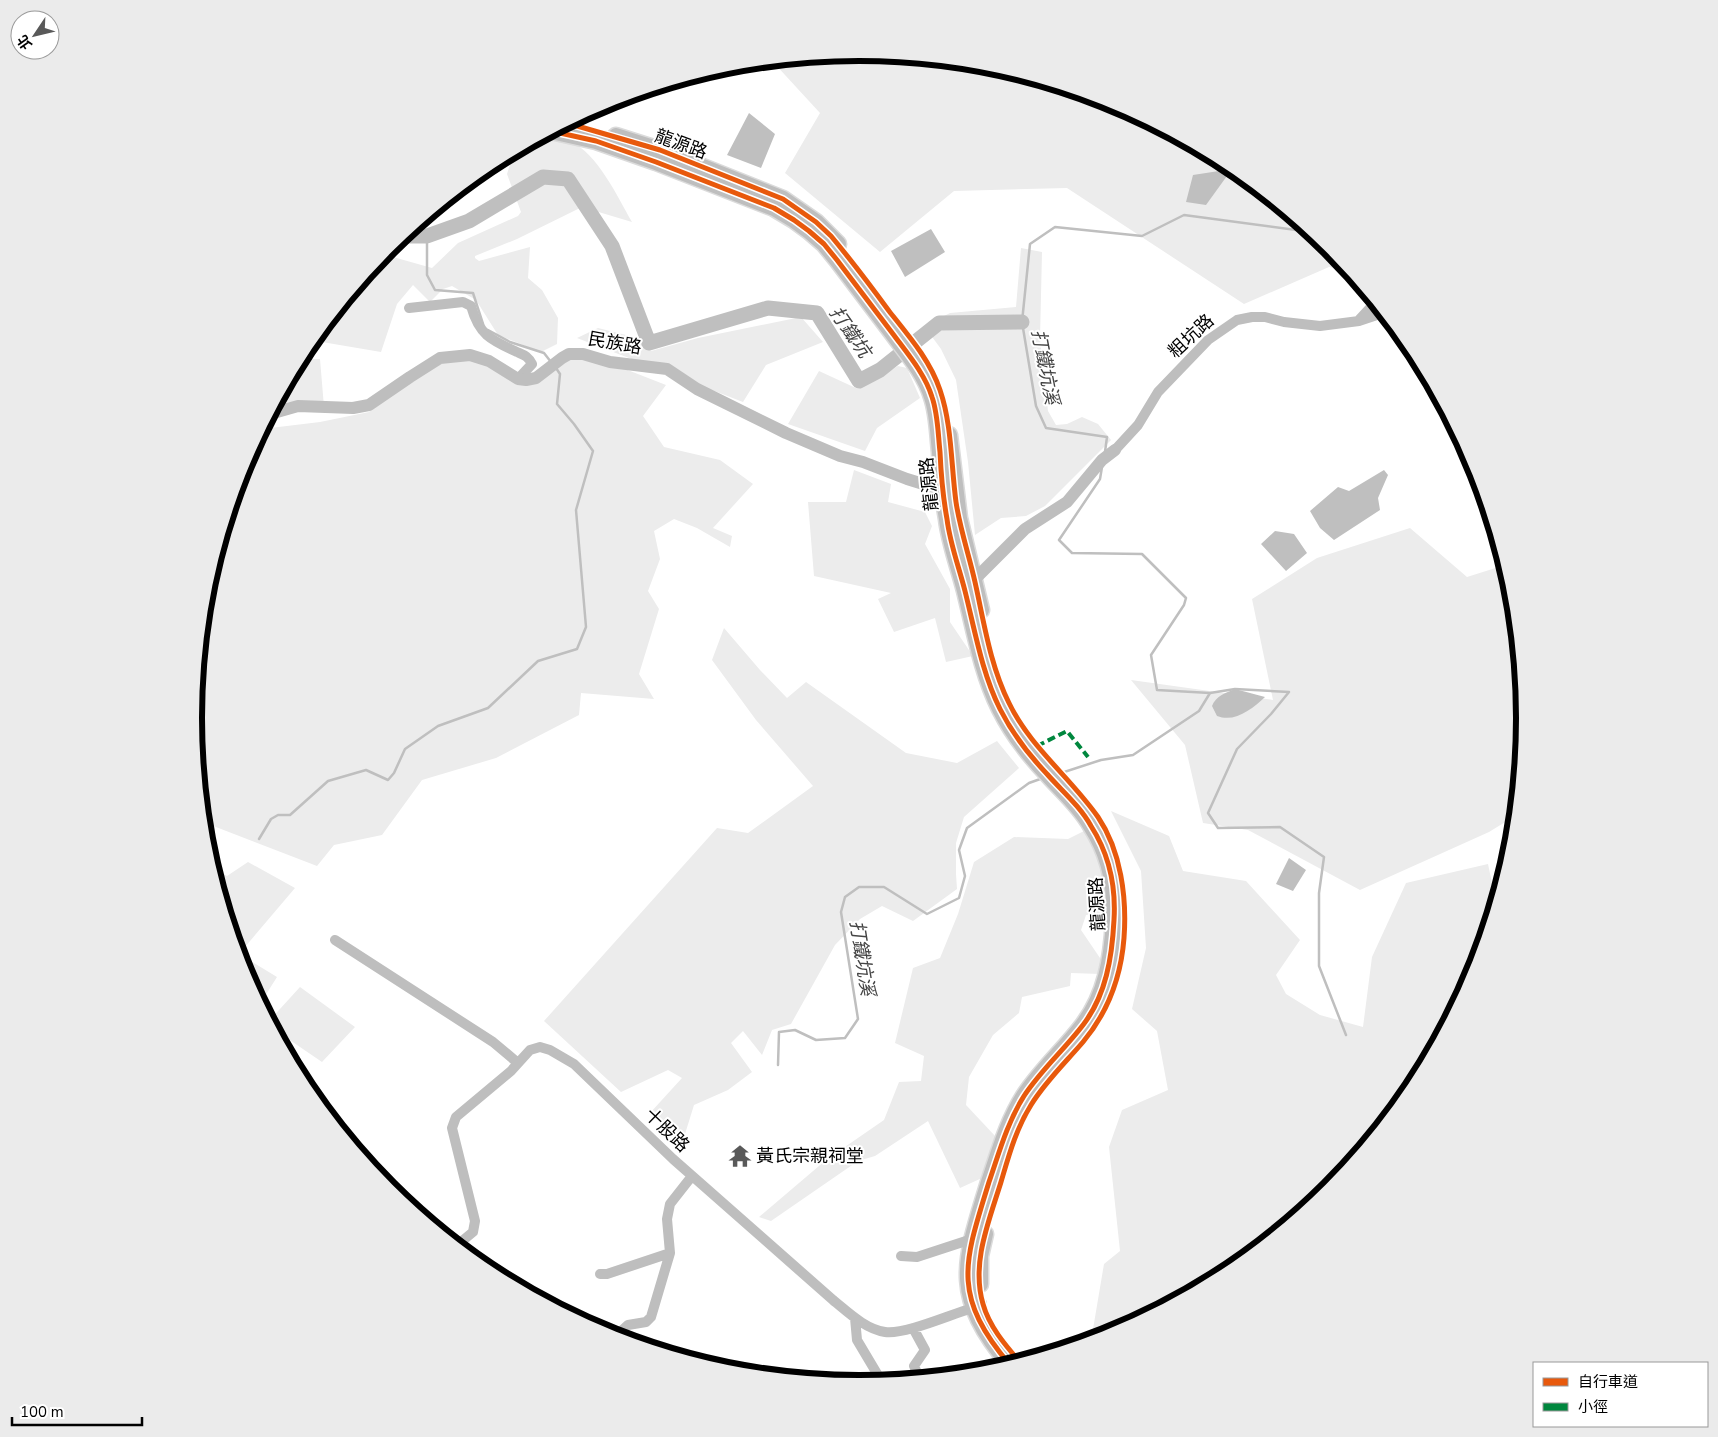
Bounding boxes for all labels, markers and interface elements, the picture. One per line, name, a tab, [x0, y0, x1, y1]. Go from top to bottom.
north arrow	[10, 10, 60, 60]
text: 北	[13, 31, 37, 53]
street label: 龍源路	[652, 123, 710, 165]
water label: 打鐵坑	[823, 301, 879, 365]
street label: 粗坑路	[1163, 309, 1219, 363]
street label: 民族路	[586, 326, 644, 360]
water label: 打鐵坑溪	[1025, 327, 1066, 410]
street label: 龍源路	[914, 456, 944, 512]
street label: 龍源路	[1084, 876, 1110, 932]
water label: 打鐵坑溪	[843, 918, 881, 1001]
street label: 十股路	[639, 1103, 695, 1157]
temple icon: 黃氏宗親祠堂	[727, 1143, 753, 1169]
place label: 黃氏宗親祠堂	[756, 1144, 864, 1168]
legend	[1533, 1362, 1708, 1427]
text: 自行車道	[1578, 1372, 1638, 1392]
scale bar	[12, 1394, 142, 1426]
text: 小徑	[1578, 1397, 1608, 1417]
text: 100 m	[20, 1402, 64, 1422]

